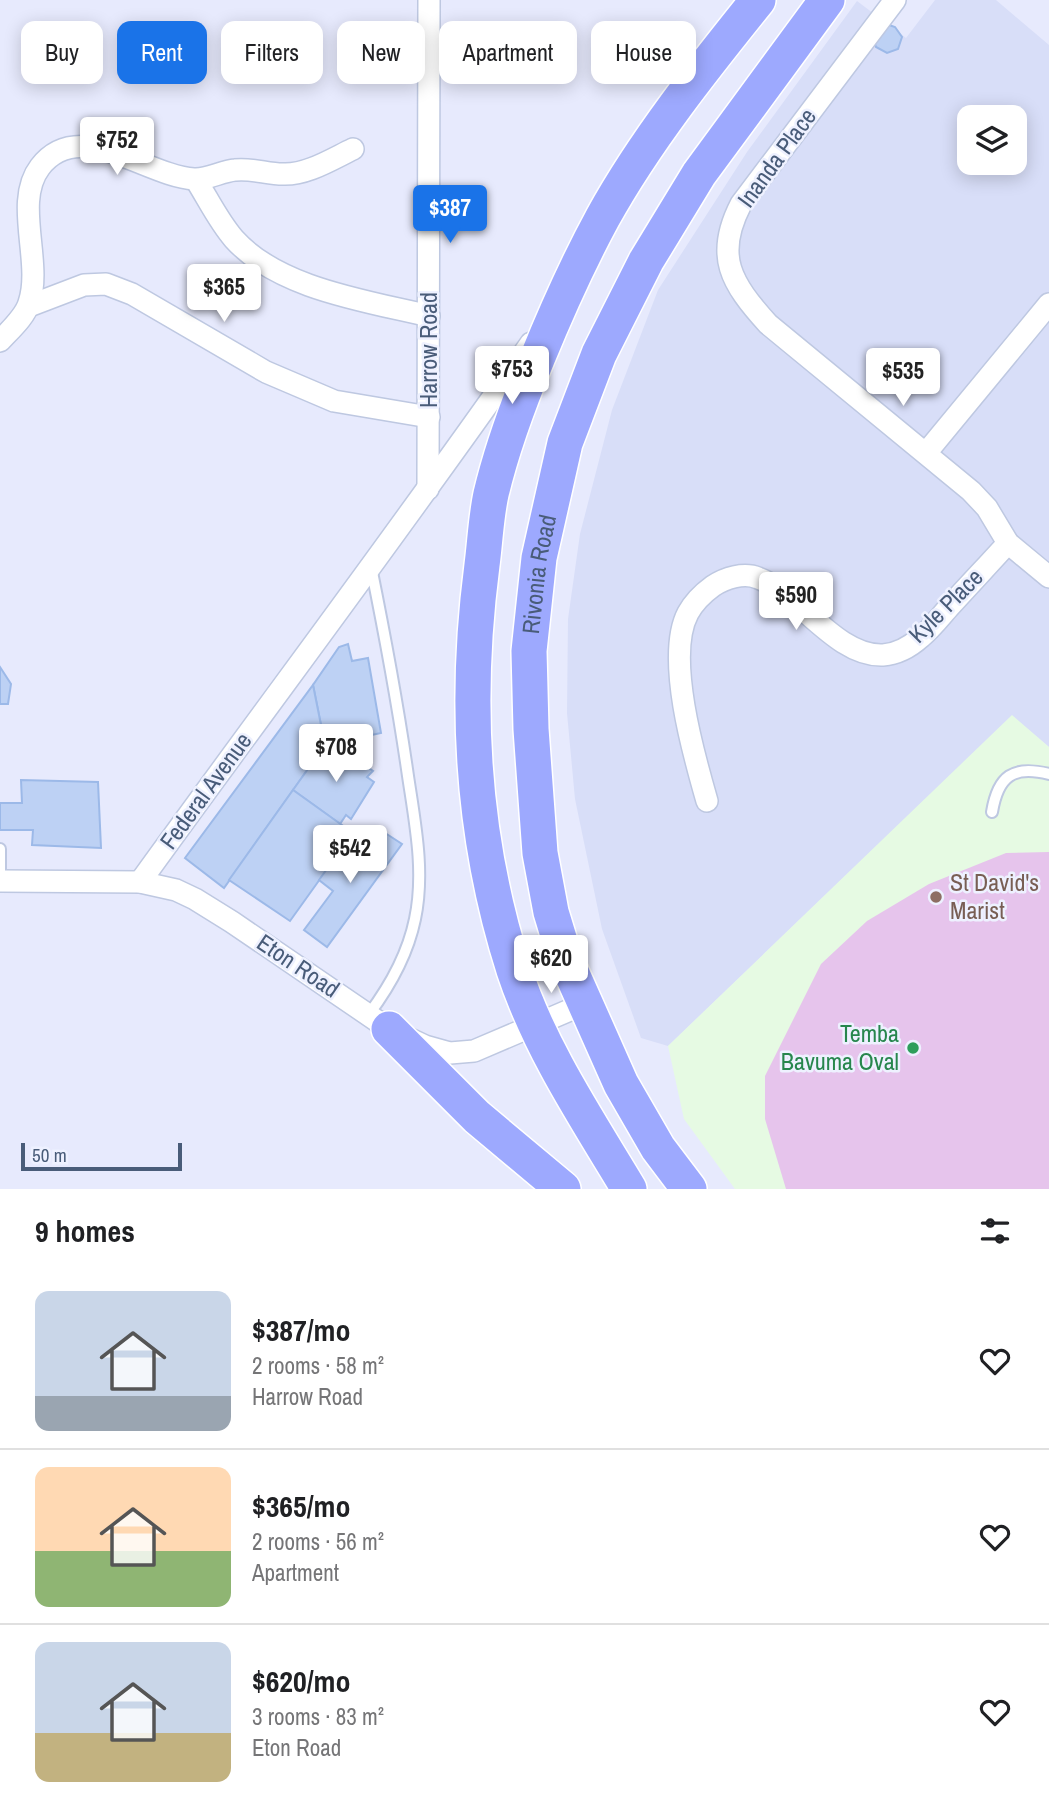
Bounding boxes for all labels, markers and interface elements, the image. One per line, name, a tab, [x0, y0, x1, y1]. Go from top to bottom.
chip: Buy	[21, 21, 103, 84]
chip: Rent	[117, 21, 207, 84]
chip: Filters	[221, 21, 323, 84]
chip: New	[337, 21, 425, 84]
chip: Apartment	[439, 21, 577, 84]
chip: House	[591, 21, 696, 84]
street label: Inanda Place	[729, 102, 823, 213]
map controls	[957, 105, 1027, 175]
button: layers	[957, 105, 1027, 175]
pin: $752	[76, 118, 158, 177]
text: $752	[96, 124, 138, 155]
pin: $387	[409, 186, 491, 245]
text: $387	[429, 192, 471, 223]
pin: $365	[183, 264, 265, 324]
text: $365	[203, 271, 245, 302]
street label: Harrow Road	[412, 292, 444, 408]
pin: $753	[471, 346, 553, 406]
pin: $535	[862, 348, 944, 408]
text: $753	[491, 353, 533, 384]
text: $535	[882, 355, 924, 386]
street label: Rivonia Road	[514, 511, 563, 636]
street label: Kyle Place	[901, 561, 989, 649]
pin: $590	[755, 572, 837, 632]
text: $590	[775, 579, 817, 610]
pin: $708	[295, 724, 377, 784]
street label: Federal Avenue	[152, 726, 258, 855]
text: $708	[315, 731, 357, 762]
pin: $542	[309, 826, 391, 885]
text: $542	[329, 832, 371, 863]
place label: St David's Marist	[950, 866, 1039, 926]
marker: St David's Marist	[928, 889, 944, 905]
street label: Eton Road	[251, 926, 346, 1004]
pin: $620	[510, 936, 592, 995]
text: $620	[530, 942, 572, 973]
place label: Temba Bavuma Oval	[781, 1017, 899, 1077]
marker: Temba Bavuma Oval	[905, 1040, 921, 1056]
scale bar	[21, 1140, 182, 1172]
text: 50 m	[32, 1142, 67, 1168]
text: 9 homes	[35, 1211, 135, 1251]
icon: filters	[976, 1212, 1014, 1250]
text: $387/mo	[252, 1310, 350, 1350]
icon: home	[91, 1319, 175, 1403]
icon: heart	[976, 1342, 1014, 1380]
text: 2 rooms · 58 m²	[252, 1350, 384, 1381]
text: Harrow Road	[252, 1381, 363, 1412]
text: $365/mo	[252, 1486, 350, 1526]
icon: home	[91, 1495, 175, 1579]
icon: heart	[976, 1518, 1014, 1556]
text: 2 rooms · 56 m²	[252, 1526, 384, 1557]
text: Apartment	[252, 1557, 339, 1588]
text: $620/mo	[252, 1661, 350, 1701]
icon: home	[91, 1670, 175, 1754]
icon: heart	[976, 1693, 1014, 1731]
text: 3 rooms · 83 m²	[252, 1701, 384, 1732]
text: Eton Road	[252, 1732, 341, 1763]

